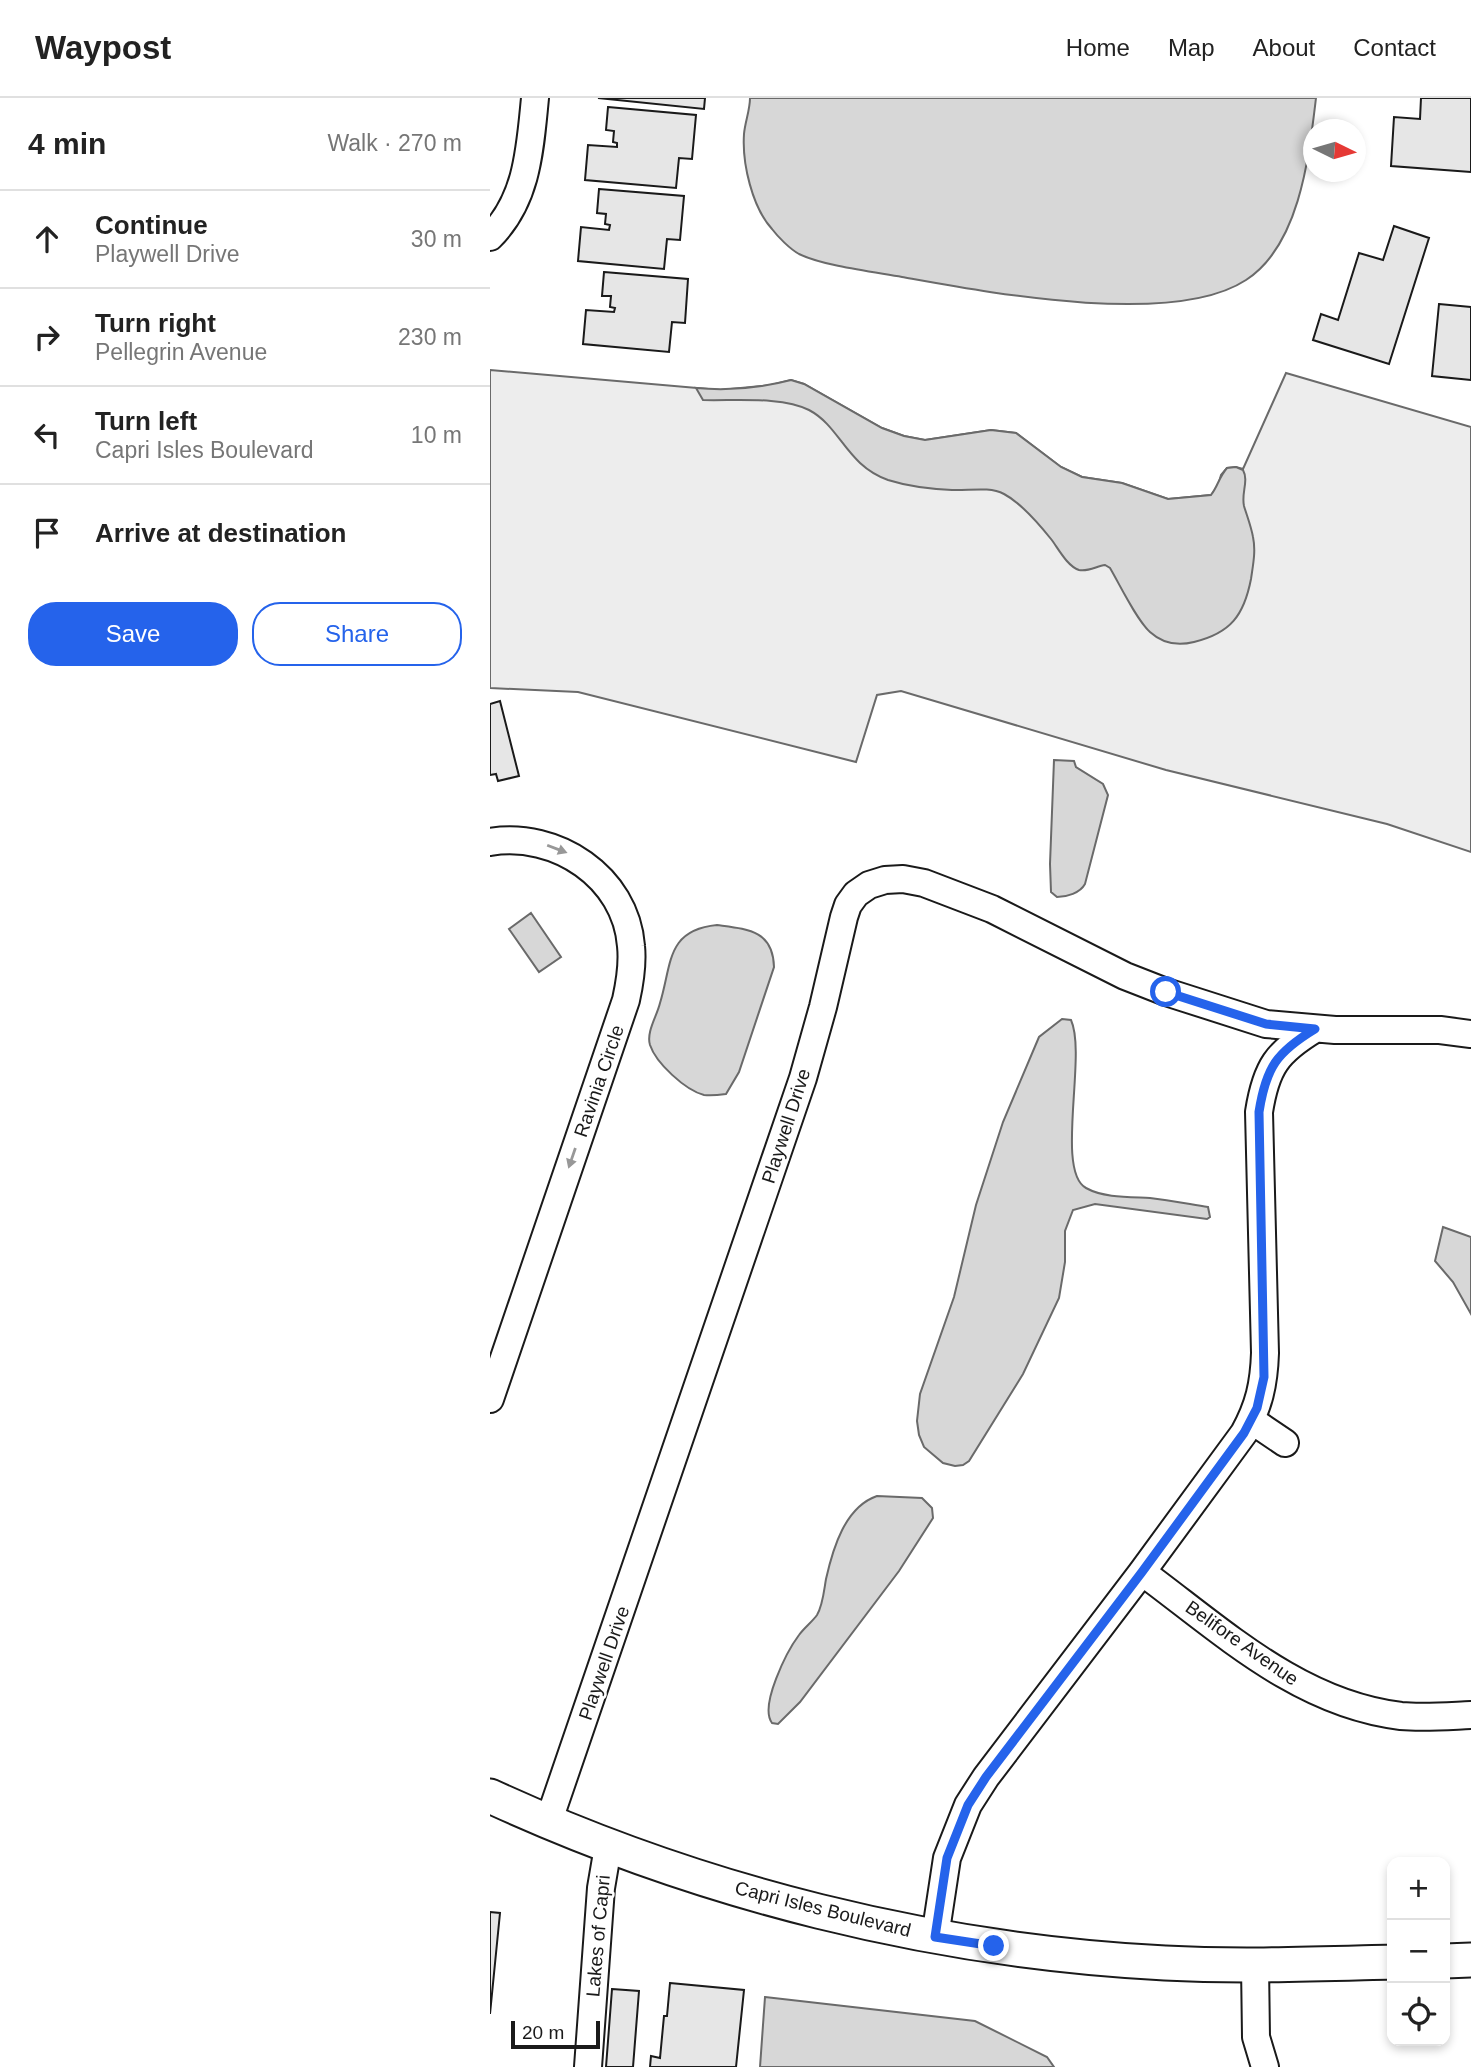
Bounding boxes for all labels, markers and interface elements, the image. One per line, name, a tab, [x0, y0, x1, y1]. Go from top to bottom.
text: Waypost	[35, 29, 171, 66]
text: Home	[1066, 34, 1130, 61]
text: Map	[1168, 34, 1215, 61]
text: About	[1253, 34, 1315, 61]
text: Contact	[1353, 34, 1436, 61]
north arrow	[1303, 119, 1366, 182]
text: 4 min	[28, 127, 106, 160]
text: Walk · 270 m	[327, 130, 462, 156]
text: Continue	[95, 210, 208, 240]
icon: ahead	[28, 220, 66, 258]
text: 30 m	[411, 226, 462, 252]
text: Playwell Drive	[95, 241, 239, 267]
text: Turn right	[95, 308, 216, 338]
icon: right	[28, 318, 66, 356]
text: 230 m	[398, 324, 462, 350]
text: Pellegrin Avenue	[95, 339, 267, 365]
text: Turn left	[95, 406, 197, 436]
icon: left	[28, 416, 66, 454]
text: 10 m	[411, 422, 462, 448]
text: Capri Isles Boulevard	[95, 437, 314, 463]
icon: arrive	[28, 514, 66, 552]
text: Arrive at destination	[95, 518, 346, 548]
button: Save	[28, 602, 238, 666]
button: Share	[252, 602, 462, 666]
one-way arrow	[546, 844, 567, 855]
route start	[1150, 976, 1181, 1007]
street label: Ravinia Circle	[570, 1022, 628, 1140]
street label: Playwell Drive	[758, 1066, 814, 1186]
one-way arrow	[566, 1148, 577, 1169]
street label: Belifore Avenue	[1182, 1596, 1302, 1690]
street label: Playwell Drive	[575, 1603, 633, 1723]
map controls	[1387, 1857, 1450, 2046]
button: +	[1387, 1857, 1450, 1920]
street label: Lakes of Capri	[582, 1874, 614, 1998]
street label: Capri Isles Boulevard	[733, 1877, 913, 1941]
button: −	[1387, 1920, 1450, 1983]
route end	[978, 1930, 1009, 1961]
button: locate	[1387, 1983, 1450, 2046]
scale bar	[511, 2018, 600, 2050]
text: 20 m	[522, 2022, 564, 2043]

